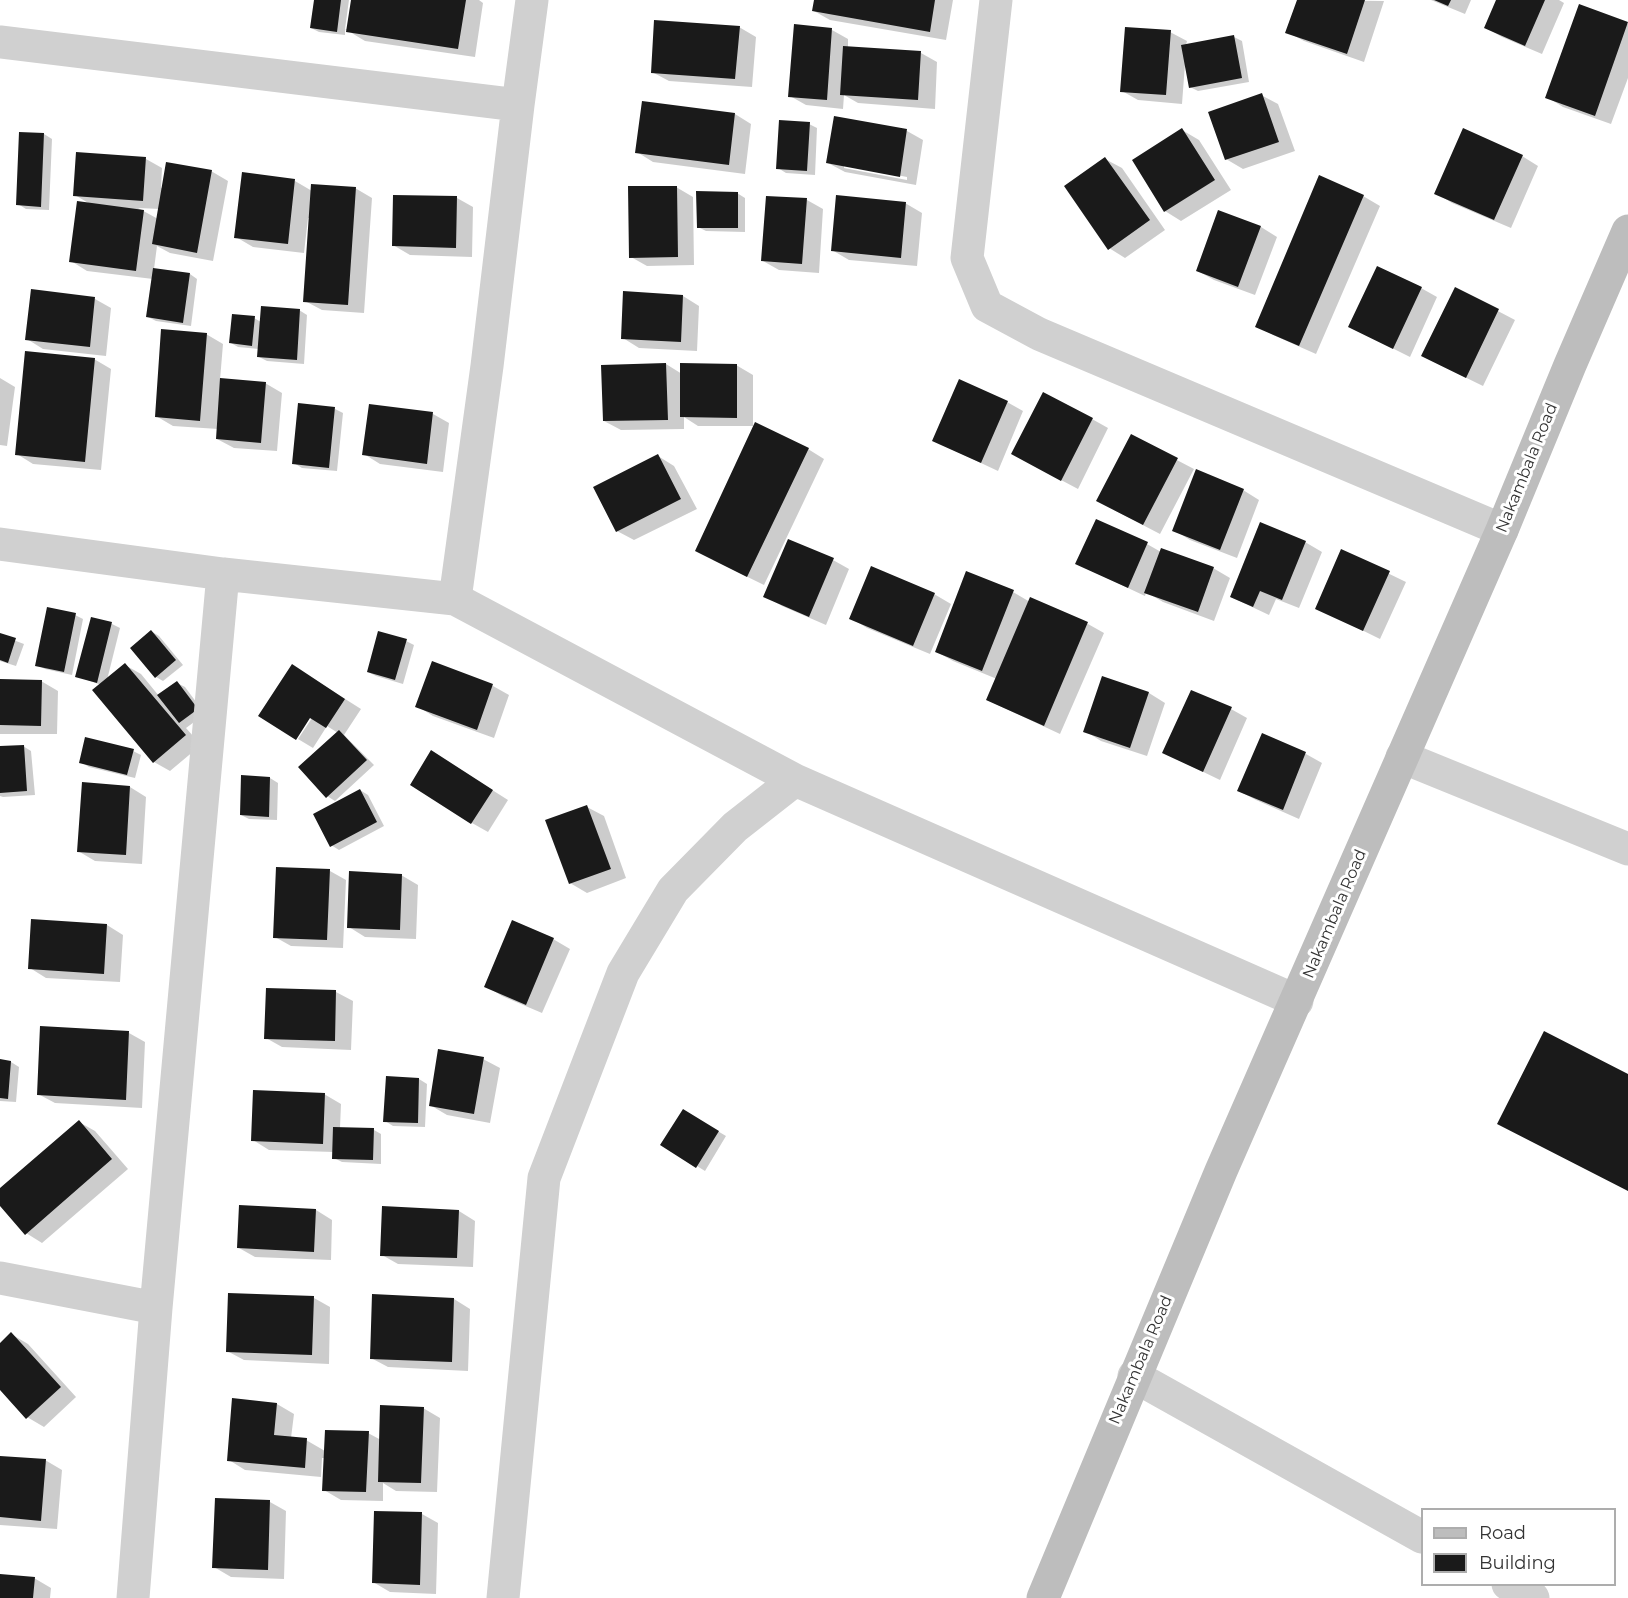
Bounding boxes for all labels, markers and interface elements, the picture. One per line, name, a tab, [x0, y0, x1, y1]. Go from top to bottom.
street label: Nakambala Road	[1492, 400, 1562, 536]
street label: Nakambala Road	[1299, 847, 1371, 981]
street label: Nakambala Road	[1105, 1293, 1177, 1427]
legend	[1421, 1508, 1616, 1586]
text: Road	[1479, 1522, 1526, 1544]
text: Building	[1479, 1552, 1556, 1574]

